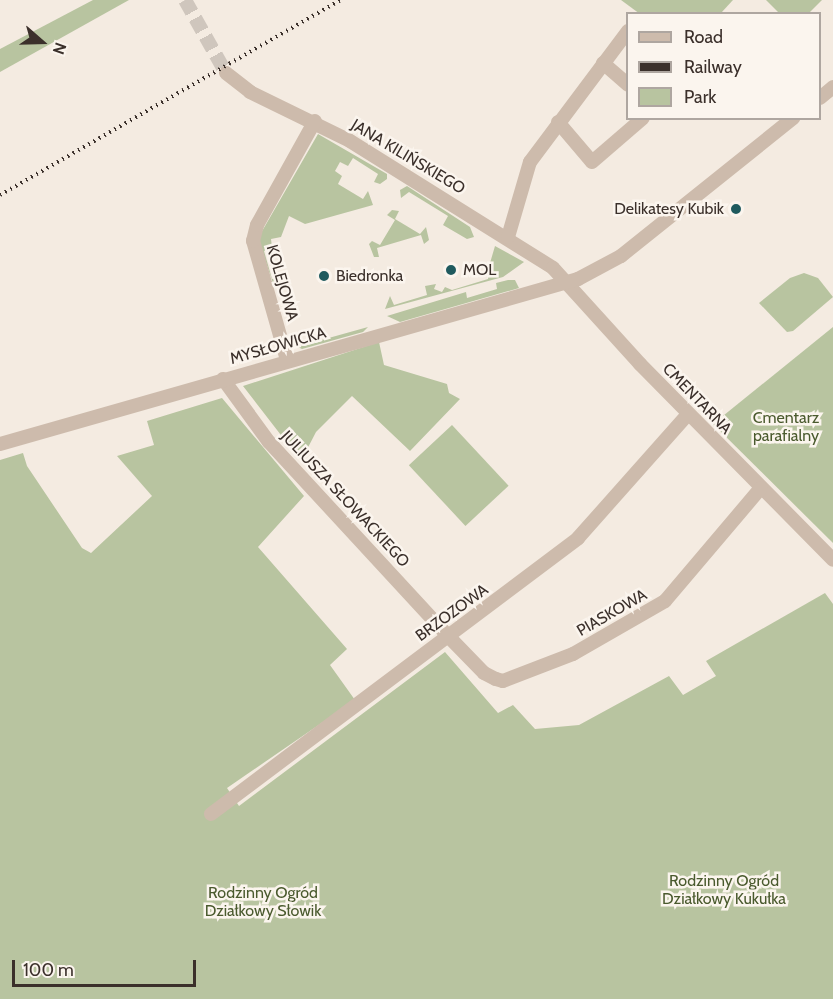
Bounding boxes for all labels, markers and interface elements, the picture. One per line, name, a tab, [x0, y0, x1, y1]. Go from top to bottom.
north arrow	[12, 12, 72, 72]
legend	[626, 12, 821, 120]
text: Road	[684, 26, 723, 48]
text: N	[49, 40, 70, 57]
text: Railway	[684, 56, 742, 78]
text: Park	[684, 86, 716, 108]
street label: JANA KILIŃSKIEGO	[348, 115, 468, 199]
place label: Delikatesy Kubik	[614, 199, 724, 219]
marker: Delikatesy Kubik	[729, 202, 743, 216]
street label: KOLEJOWA	[262, 243, 302, 323]
place label: MOL	[463, 260, 496, 280]
marker: MOL	[444, 263, 458, 277]
place label: Biedronka	[336, 266, 403, 286]
marker: Biedronka	[317, 269, 331, 283]
street label: MYSŁOWICKA	[228, 323, 328, 369]
street label: CMENTARNA	[658, 360, 736, 438]
park label: Cmentarz parafialny	[753, 408, 819, 446]
street label: JULIUSZA SŁOWACKIEGO	[277, 427, 413, 571]
street label: BRZOZOWA	[412, 580, 492, 646]
street label: PIASKOWA	[574, 585, 650, 641]
park label: Rodzinny Ogród Działkowy Kukułka	[662, 871, 786, 909]
park label: Rodzinny Ogród Działkowy Słowik	[205, 883, 321, 921]
scale bar	[15, 948, 200, 986]
text: 100 m	[23, 959, 74, 981]

